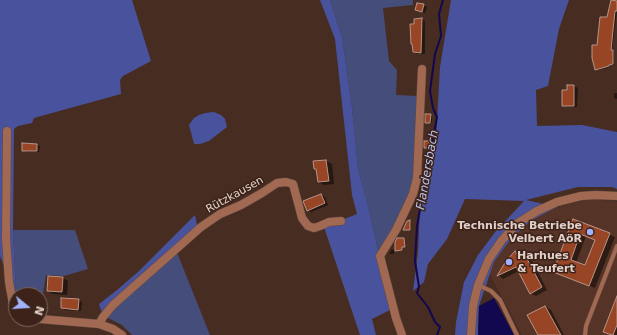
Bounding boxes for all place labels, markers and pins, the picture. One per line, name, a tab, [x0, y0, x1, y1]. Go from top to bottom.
place label: Technische Betriebe Velbert AöR	[457, 219, 582, 245]
marker: Technische Betriebe Velbert AöR	[585, 227, 595, 237]
place label: Harhues & Teufert	[517, 249, 575, 275]
marker: Harhues & Teufert	[504, 257, 514, 267]

